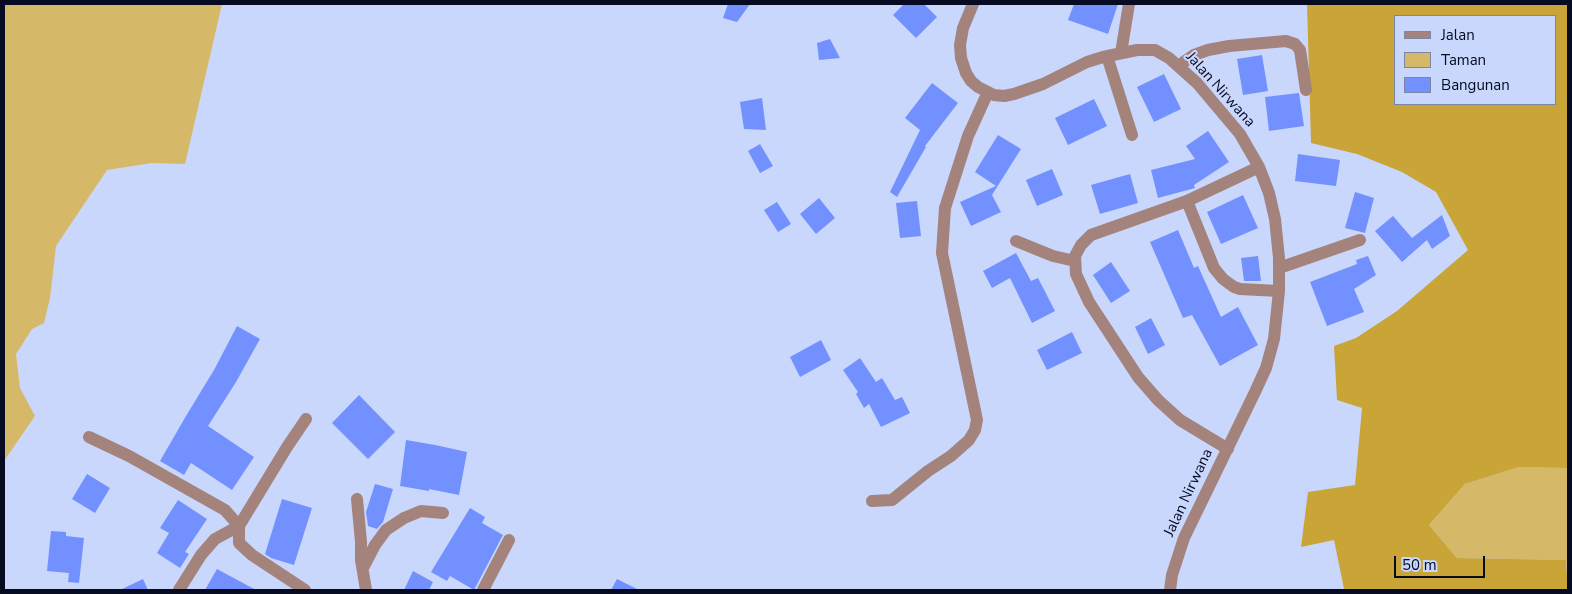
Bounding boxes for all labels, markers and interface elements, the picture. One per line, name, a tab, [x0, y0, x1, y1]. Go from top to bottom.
legend	[1394, 15, 1557, 105]
text: Jalan	[1441, 25, 1475, 45]
street label: Jalan Nirwana	[1182, 49, 1258, 131]
text: Taman	[1441, 50, 1486, 70]
text: Bangunan	[1441, 75, 1510, 95]
street label: Jalan Nirwana	[1161, 446, 1217, 540]
scale bar	[1397, 546, 1488, 578]
text: 50 m	[1402, 555, 1437, 575]

